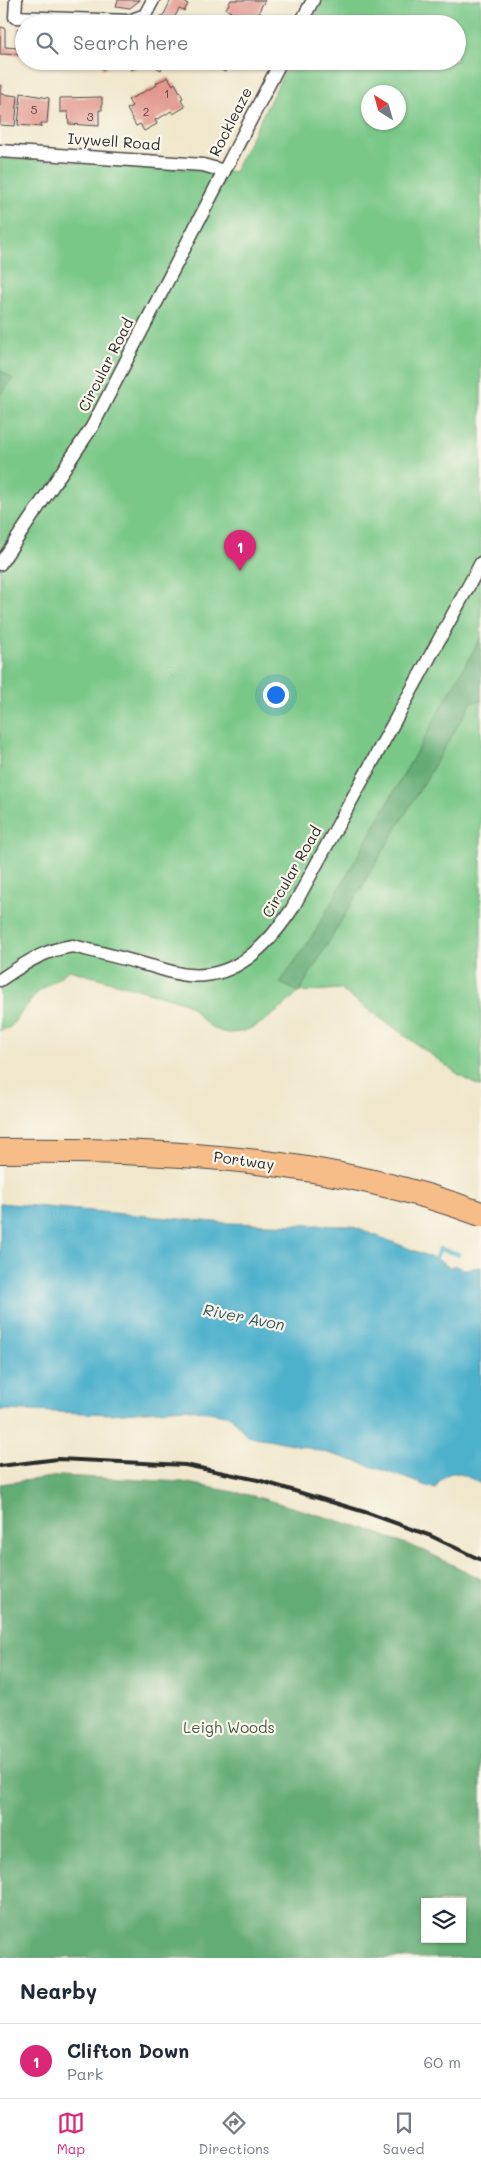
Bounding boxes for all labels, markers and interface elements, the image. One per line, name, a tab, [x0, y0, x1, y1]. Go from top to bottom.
search box	[15, 15, 466, 70]
icon: search	[33, 29, 61, 57]
text: Search here	[73, 30, 189, 55]
street label: Rockleaze	[204, 83, 256, 160]
house number: 1	[164, 85, 170, 101]
north arrow	[361, 85, 406, 130]
house number: 5	[31, 101, 38, 117]
house number: 2	[143, 103, 149, 119]
house number: 3	[86, 108, 94, 124]
street label: Ivywell Road	[67, 128, 161, 154]
street label: Circular Road	[73, 314, 137, 415]
pin: 1	[224, 530, 256, 571]
your location	[263, 682, 289, 708]
street label: Circular Road	[257, 822, 325, 921]
street label: Portway	[213, 1146, 276, 1174]
water label: River Avon	[201, 1298, 287, 1335]
park label: Leigh Woods	[183, 1717, 275, 1737]
map controls	[421, 1898, 466, 1943]
button: layers	[421, 1898, 466, 1943]
text: Nearby	[20, 1977, 97, 2004]
text: Clifton Down	[67, 2038, 189, 2063]
text: 1	[32, 2051, 40, 2072]
text: 60 m	[424, 2051, 461, 2072]
text: Park	[67, 2063, 103, 2084]
tab: Map	[57, 2109, 85, 2158]
tab: Directions	[198, 2109, 270, 2158]
tab: Saved	[383, 2109, 424, 2158]

